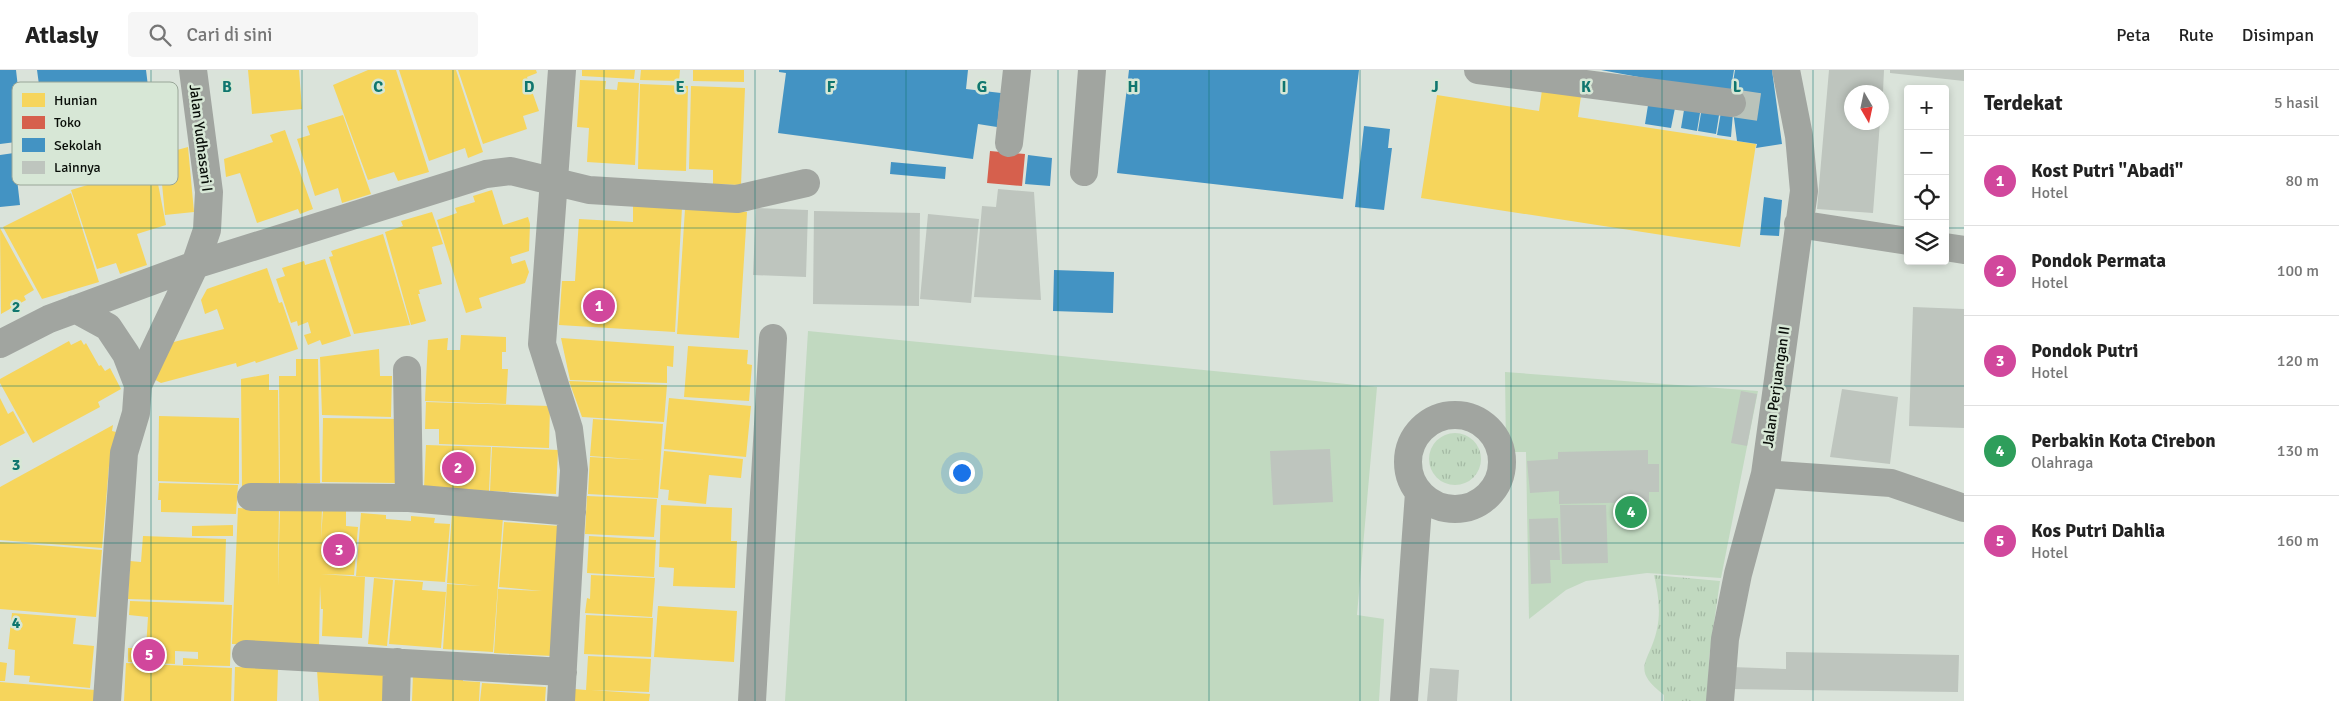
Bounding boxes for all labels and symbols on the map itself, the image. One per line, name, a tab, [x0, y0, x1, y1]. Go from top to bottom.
text: B	[222, 77, 232, 97]
text: C	[373, 77, 383, 97]
text: D	[524, 77, 535, 97]
text: E	[675, 77, 685, 97]
text: F	[827, 77, 836, 97]
text: G	[977, 77, 987, 97]
text: H	[1128, 77, 1138, 97]
text: I	[1281, 77, 1287, 97]
text: J	[1431, 77, 1439, 97]
text: K	[1581, 77, 1591, 97]
text: L	[1733, 77, 1742, 97]
legend	[12, 82, 178, 185]
street label: Jalan Yudhasari I	[185, 83, 217, 193]
north arrow	[1844, 85, 1889, 130]
text: Hunian	[54, 92, 97, 109]
text: Toko	[54, 114, 81, 131]
text: Sekolah	[54, 137, 102, 154]
text: Lainnya	[54, 159, 101, 176]
pin: 1	[583, 287, 615, 325]
text: 2	[12, 297, 20, 317]
street label: Jalan Perjuangan II	[1759, 325, 1793, 449]
pin: 2	[442, 449, 474, 487]
text: 3	[12, 455, 20, 475]
your location	[949, 460, 975, 486]
pin: 4	[1615, 493, 1647, 531]
pin: 3	[323, 531, 355, 569]
text: 4	[12, 613, 21, 633]
pin: 5	[133, 636, 165, 674]

